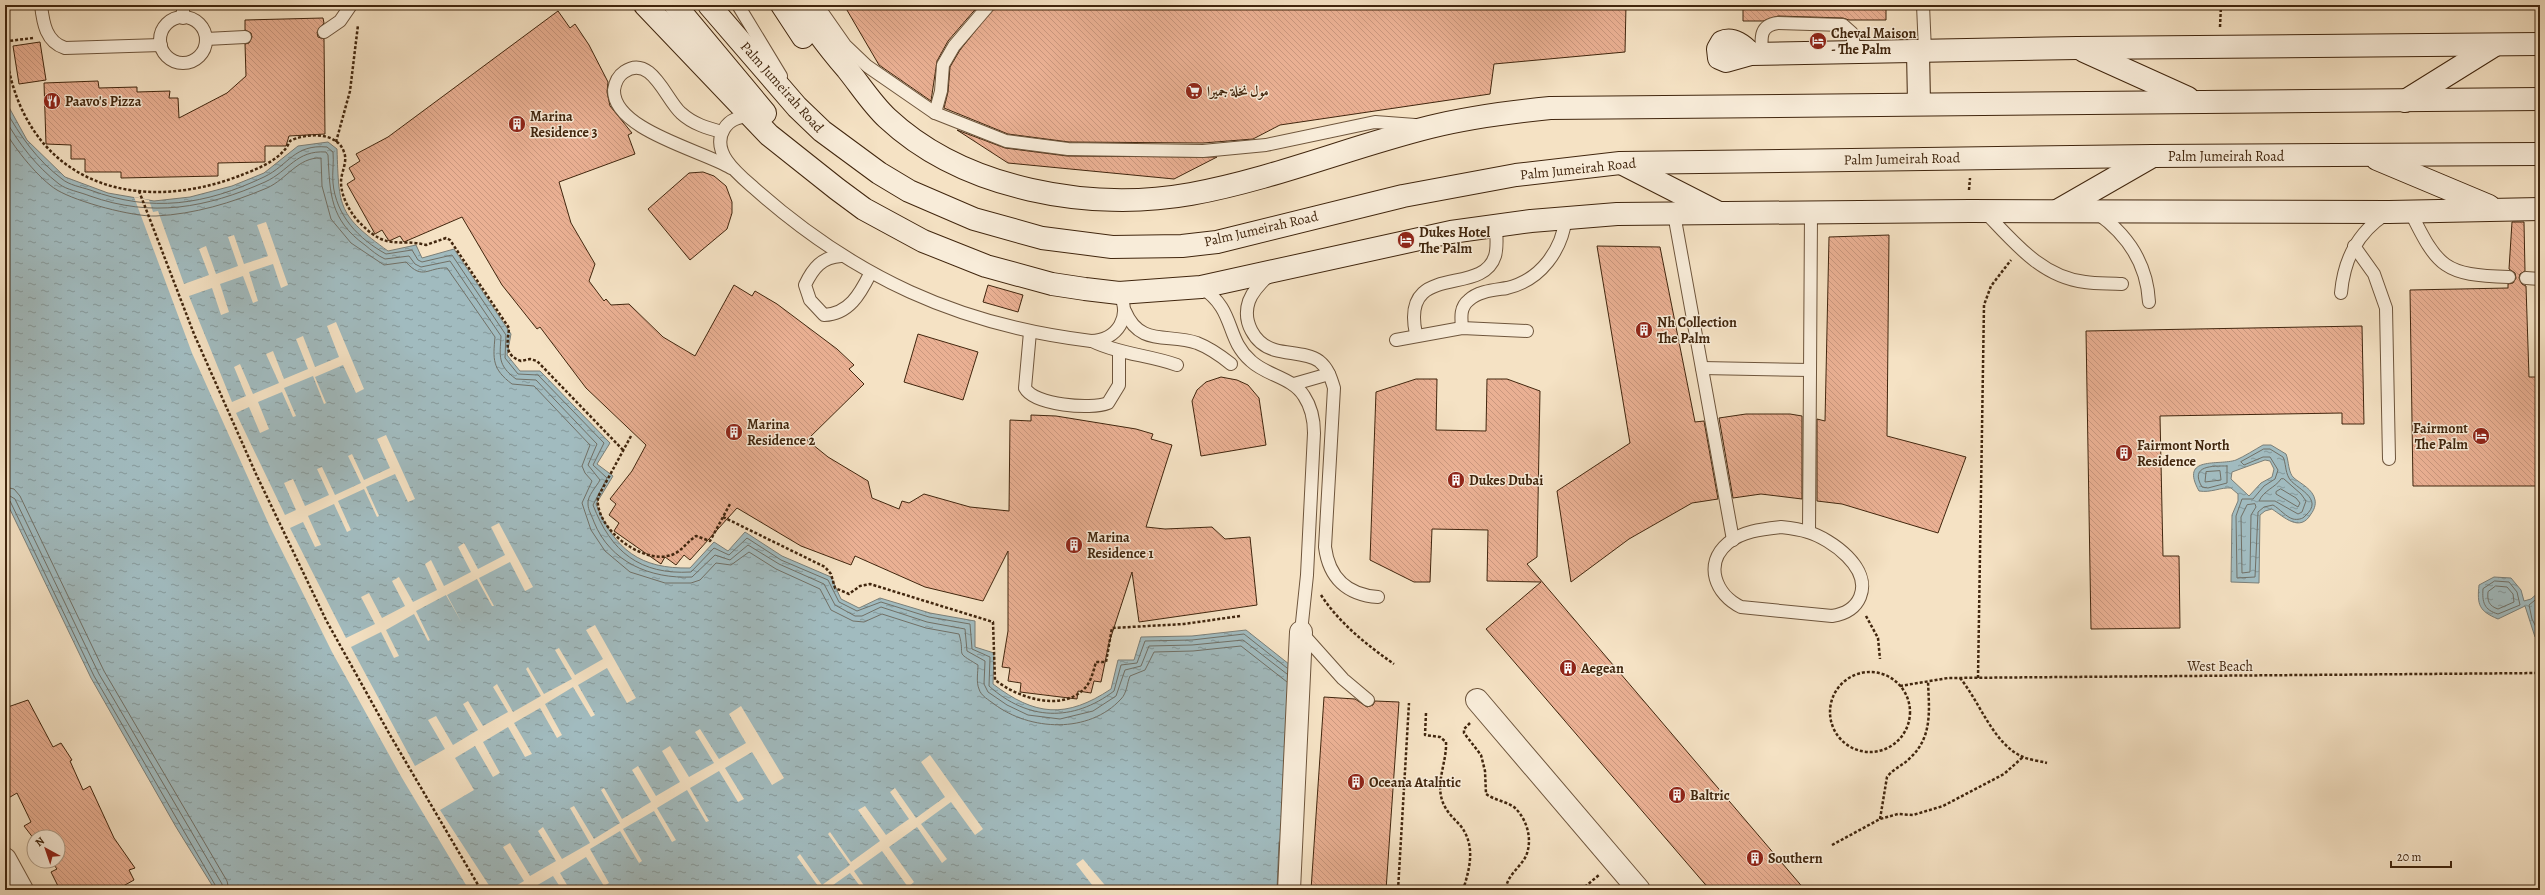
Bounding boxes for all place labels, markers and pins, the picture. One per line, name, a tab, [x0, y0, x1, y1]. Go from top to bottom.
place label: Cheval Maison - The Palm	[1831, 24, 1916, 59]
hotel icon: Cheval Maison - The Palm	[1808, 31, 1828, 51]
supermarket icon: مول نخلة جميرا	[1184, 81, 1204, 101]
place label: مول نخلة جميرا	[1207, 82, 1269, 101]
restaurant icon: Paavo's Pizza	[42, 91, 62, 111]
place label: Paavo's Pizza	[65, 92, 142, 111]
place label: Marina Residence 3	[530, 107, 597, 142]
building icon: Marina Residence 3	[507, 114, 527, 134]
place label: Dukes Hotel The Palm	[1419, 223, 1490, 258]
hotel icon: Dukes Hotel The Palm	[1396, 230, 1416, 250]
place label: Nh Collection The Palm	[1657, 313, 1737, 348]
building icon: Nh Collection The Palm	[1634, 320, 1654, 340]
place label: Marina Residence 2	[747, 415, 815, 450]
place label: Fairmont The Palm	[2413, 419, 2468, 454]
building icon: Marina Residence 2	[724, 422, 744, 442]
hotel icon: Fairmont The Palm	[2471, 426, 2491, 446]
place label: Fairmont North Residence	[2137, 436, 2230, 471]
building icon: Fairmont North Residence	[2114, 443, 2134, 463]
building icon: Dukes Dubai	[1446, 470, 1466, 490]
place label: Dukes Dubai	[1469, 471, 1543, 490]
place label: Marina Residence 1	[1087, 528, 1153, 563]
building icon: Marina Residence 1	[1064, 535, 1084, 555]
building icon: Aegean	[1558, 658, 1578, 678]
place label: Aegean	[1580, 659, 1624, 678]
building icon: Oceana Atalntic	[1346, 772, 1366, 792]
place label: Oceana Atalntic	[1369, 773, 1461, 792]
building icon: Baltric	[1667, 785, 1687, 805]
place label: Baltric	[1690, 786, 1730, 805]
building icon: Southern	[1745, 848, 1765, 868]
place label: Southern	[1768, 849, 1823, 868]

